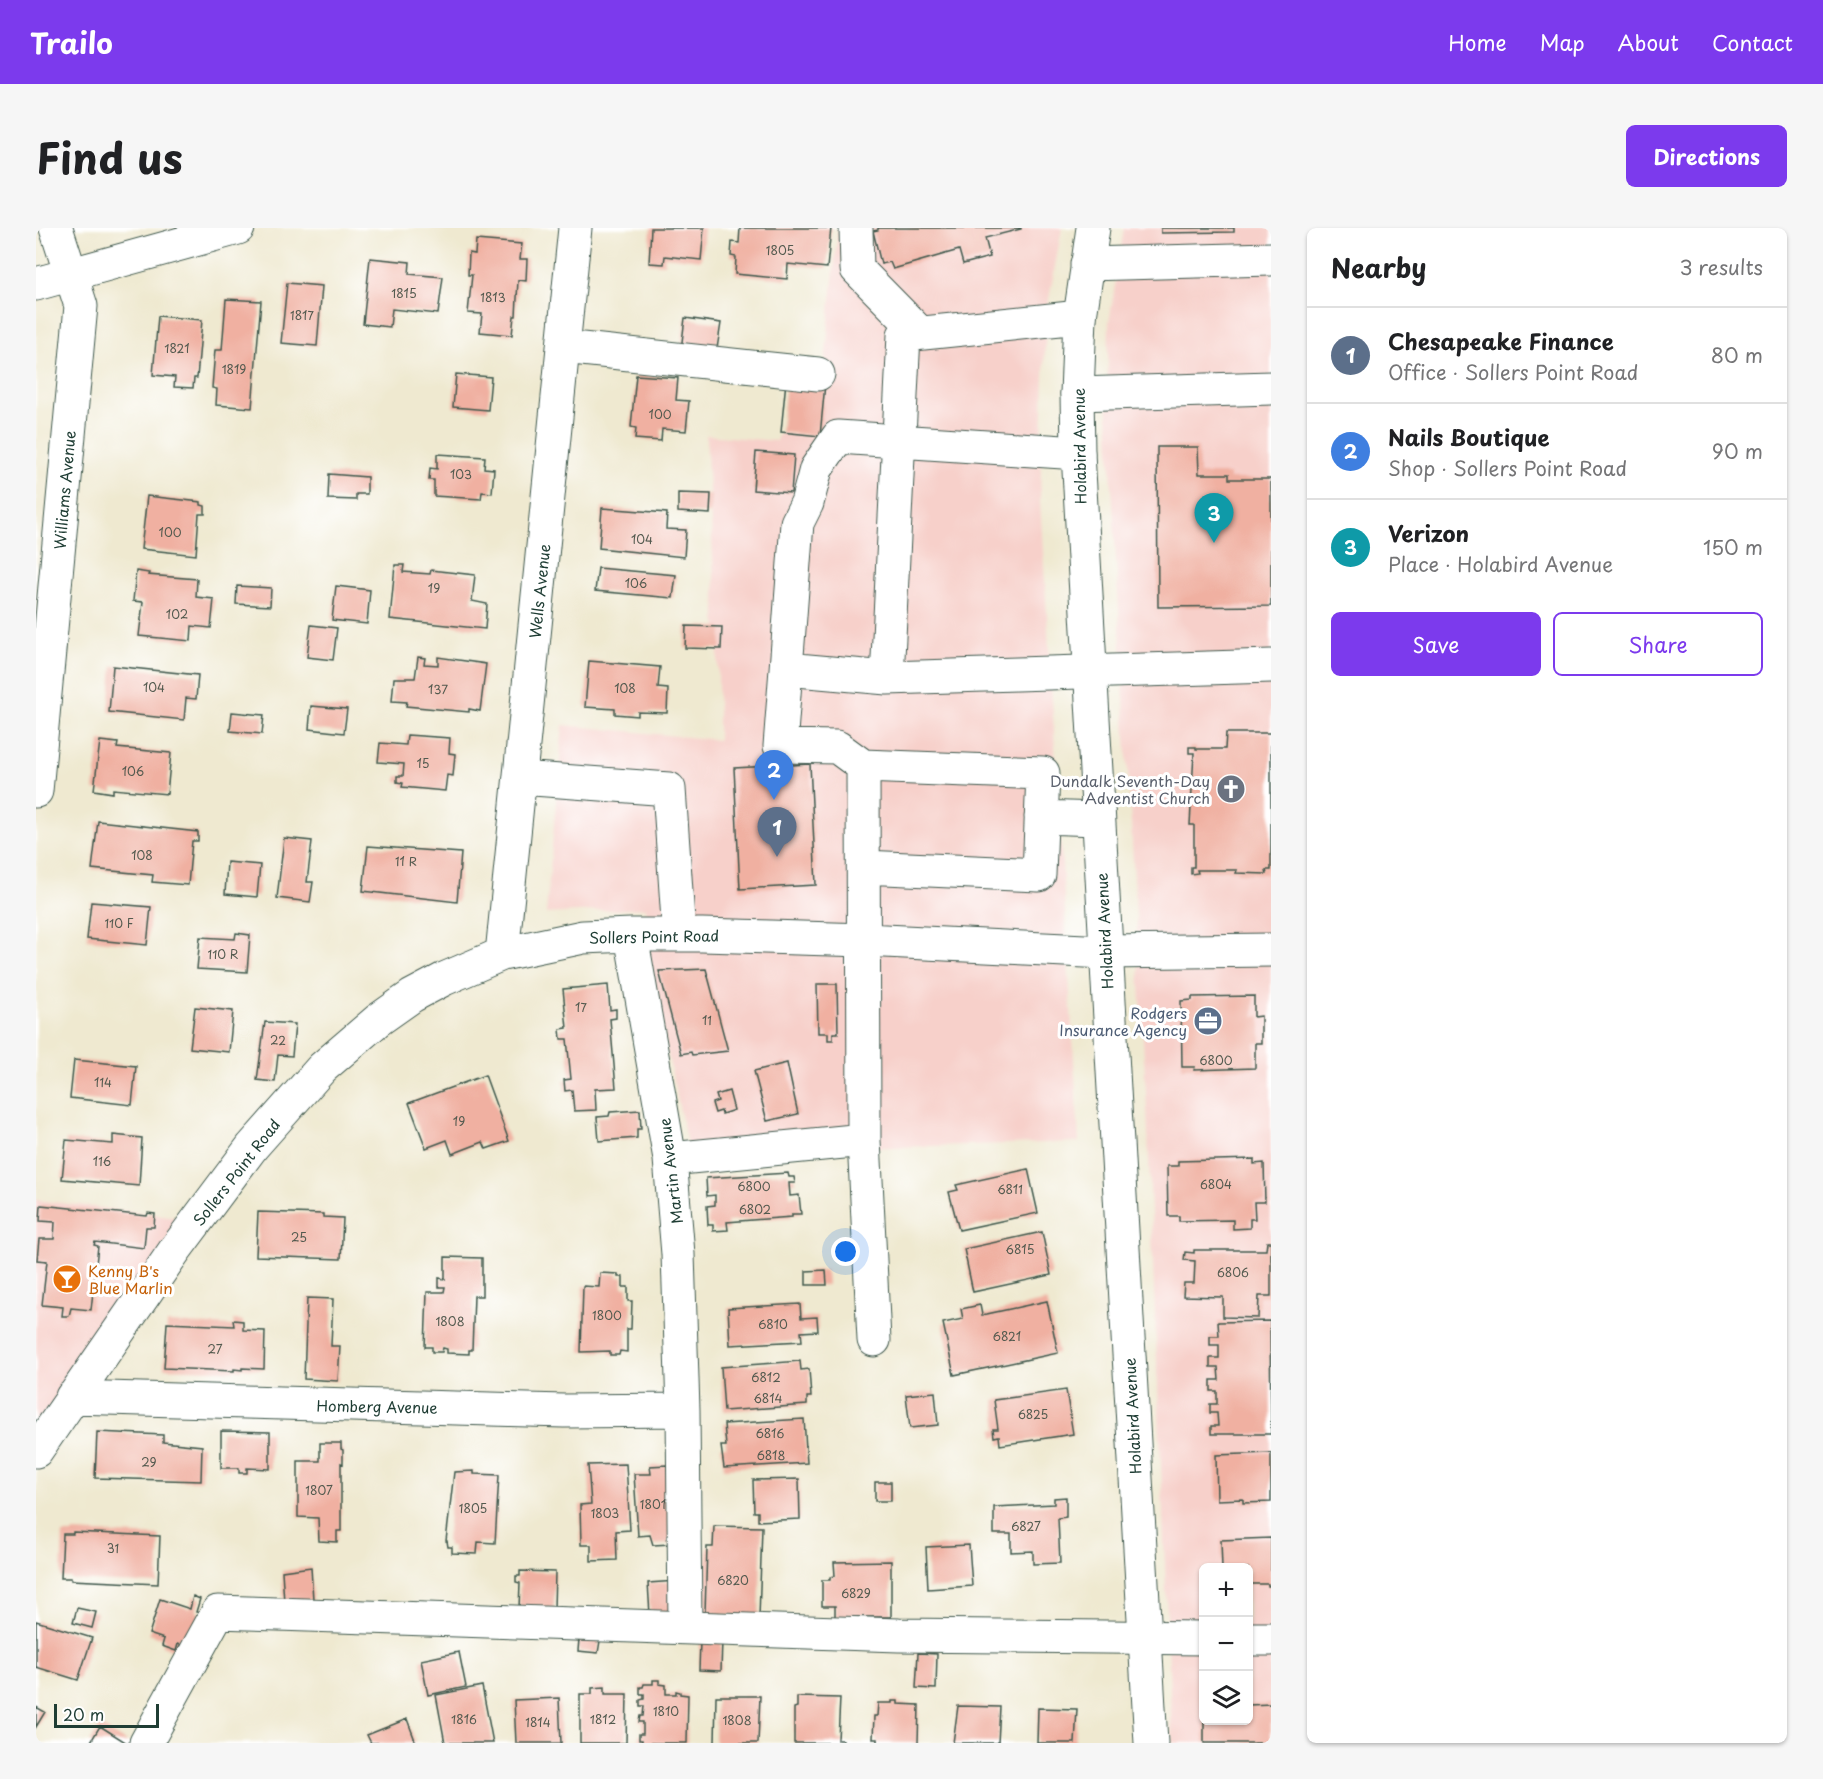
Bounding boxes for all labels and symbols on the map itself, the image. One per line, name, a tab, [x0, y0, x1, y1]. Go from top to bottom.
house number: 1805	[766, 241, 794, 259]
house number: 1815	[391, 284, 417, 302]
house number: 1813	[480, 288, 506, 306]
house number: 1817	[290, 306, 315, 324]
house number: 1821	[164, 339, 190, 357]
house number: 1819	[222, 360, 246, 378]
street label: Holabird Avenue	[1066, 388, 1092, 504]
house number: 100	[649, 405, 672, 423]
street label: Williams Avenue	[47, 429, 81, 551]
house number: 103	[450, 465, 472, 483]
pin: 3	[1194, 494, 1234, 543]
house number: 100	[159, 523, 182, 541]
house number: 104	[631, 530, 653, 548]
street label: Wells Avenue	[523, 543, 555, 639]
house number: 106	[625, 574, 647, 592]
house number: 19	[428, 579, 440, 597]
house number: 102	[166, 605, 188, 623]
house number: 104	[143, 678, 165, 696]
house number: 108	[614, 679, 636, 697]
house number: 137	[428, 680, 448, 698]
pin: 2	[754, 750, 794, 800]
house number: 15	[416, 754, 430, 772]
house number: 106	[122, 762, 144, 780]
place label: Dundalk Seventh-Day Adventist Church	[1050, 769, 1210, 809]
church icon: Dundalk Seventh-Day Adventist Church	[1215, 773, 1247, 805]
pin: 1	[758, 808, 796, 857]
house number: 108	[131, 846, 153, 864]
house number: 11 R	[395, 852, 417, 870]
street label: Holabird Avenue	[1089, 872, 1119, 990]
house number: 110 F	[104, 914, 134, 932]
street label: Sollers Point Road	[589, 923, 719, 949]
house number: 110 R	[207, 945, 239, 963]
house number: 17	[575, 998, 587, 1016]
place label: Rodgers Insurance Agency	[1059, 1001, 1187, 1041]
office icon: Rodgers Insurance Agency	[1192, 1005, 1224, 1037]
house number: 11	[702, 1011, 712, 1029]
house number: 22	[270, 1031, 286, 1049]
house number: 6800	[1200, 1051, 1233, 1069]
house number: 114	[94, 1073, 112, 1091]
house number: 19	[453, 1112, 465, 1130]
street label: Sollers Point Road	[187, 1114, 285, 1230]
street label: Martin Avenue	[652, 1117, 688, 1225]
house number: 116	[93, 1152, 111, 1170]
house number: 6804	[1200, 1175, 1232, 1193]
house number: 6800	[738, 1177, 771, 1195]
house number: 6811	[997, 1180, 1023, 1198]
house number: 6802	[739, 1200, 771, 1218]
house number: 25	[291, 1228, 307, 1246]
your location	[831, 1237, 860, 1266]
house number: 6815	[1006, 1240, 1034, 1258]
place label: Kenny B's Blue Marlin	[88, 1259, 173, 1299]
bar icon: Kenny B's Blue Marlin	[51, 1263, 83, 1295]
house number: 6806	[1217, 1263, 1249, 1281]
house number: 1800	[592, 1306, 622, 1324]
house number: 1808	[435, 1312, 465, 1330]
house number: 6810	[758, 1315, 788, 1333]
house number: 6821	[993, 1327, 1021, 1345]
house number: 27	[208, 1340, 223, 1358]
street label: Holabird Avenue	[1117, 1357, 1147, 1475]
house number: 6812	[751, 1368, 781, 1386]
house number: 6814	[753, 1389, 783, 1407]
street label: Homberg Avenue	[316, 1393, 438, 1419]
house number: 6825	[1018, 1405, 1048, 1423]
house number: 6816	[756, 1424, 784, 1442]
house number: 6818	[757, 1446, 785, 1464]
house number: 29	[141, 1453, 157, 1471]
house number: 1807	[305, 1481, 333, 1499]
house number: 1801	[640, 1495, 666, 1513]
house number: 1805	[459, 1499, 487, 1517]
house number: 1803	[591, 1504, 619, 1522]
house number: 6827	[1011, 1517, 1041, 1535]
house number: 31	[107, 1539, 119, 1557]
house number: 6820	[717, 1571, 749, 1589]
house number: 6829	[841, 1584, 871, 1602]
scale bar	[54, 1701, 159, 1728]
house number: 1810	[653, 1702, 679, 1720]
house number: 1816	[451, 1710, 477, 1728]
house number: 1812	[590, 1710, 616, 1728]
house number: 1808	[722, 1711, 752, 1729]
house number: 1814	[525, 1713, 551, 1731]

